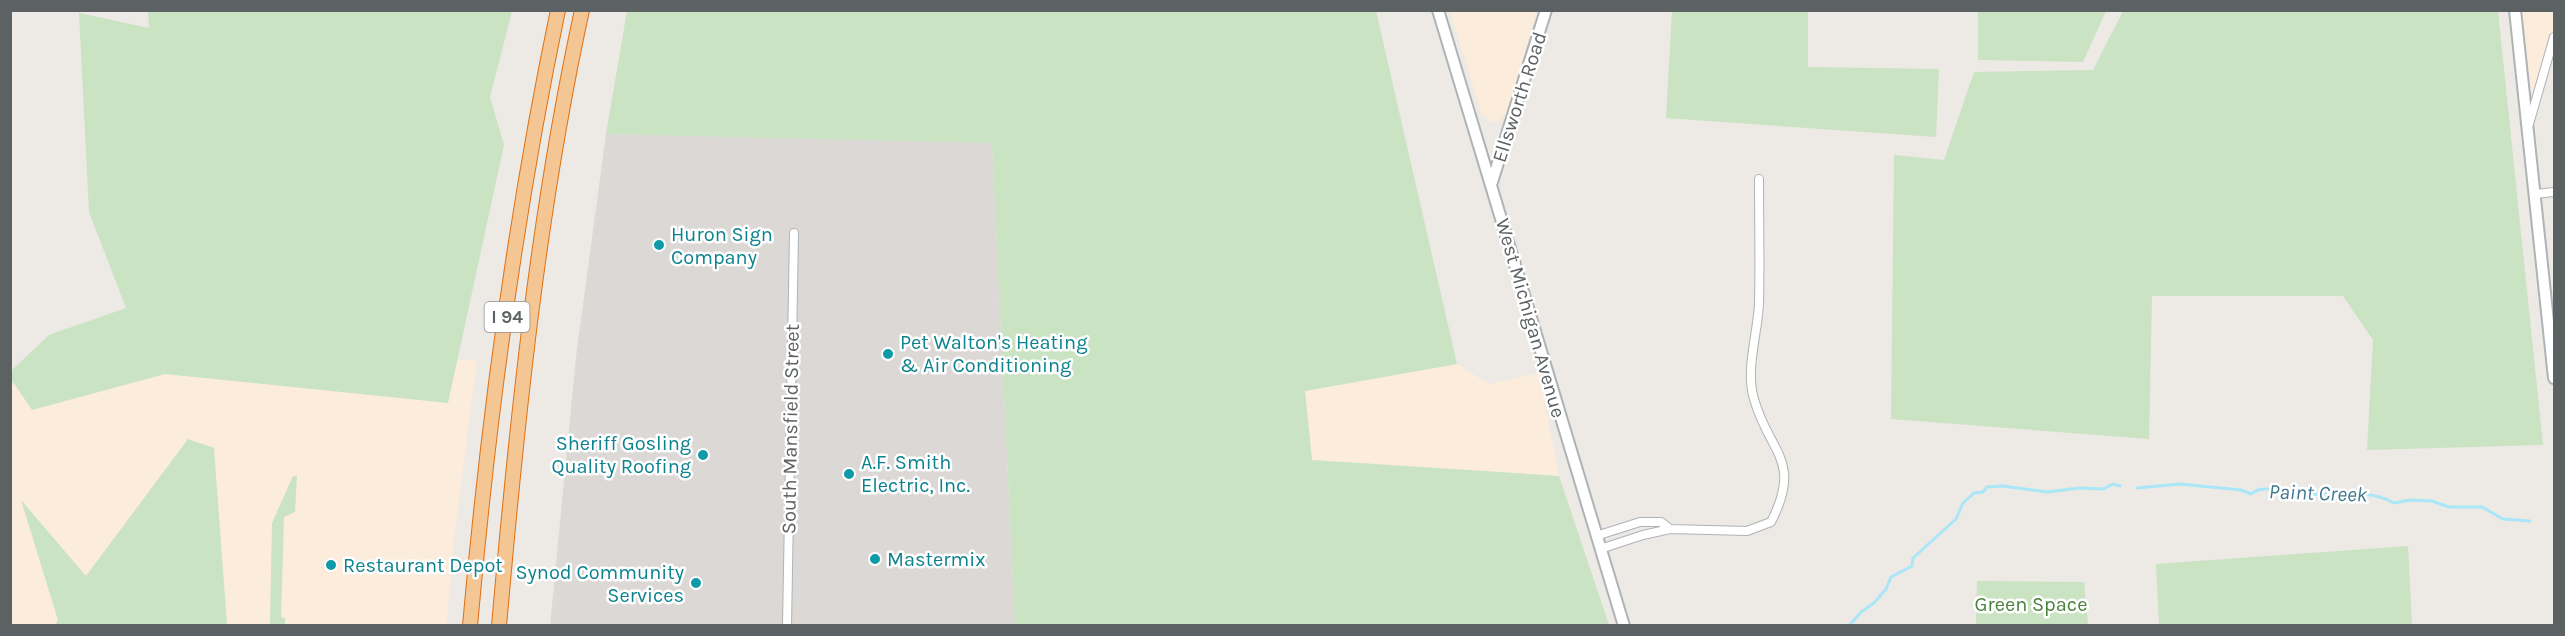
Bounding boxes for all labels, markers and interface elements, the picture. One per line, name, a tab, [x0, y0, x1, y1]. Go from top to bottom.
street label: Ellsworth Road	[1488, 29, 1551, 165]
street label: West Michigan Avenue	[1491, 216, 1570, 421]
place label: Huron Sign Company	[671, 223, 773, 269]
marker: Huron Sign Company	[652, 238, 666, 252]
road number: I 94	[484, 302, 530, 332]
street label: South Mansfield Street	[777, 323, 804, 534]
place label: Pet Walton's Heating & Air Conditioning	[900, 331, 1087, 377]
marker: Pet Walton's Heating & Air Conditioning	[881, 347, 895, 361]
place label: Sheriff Gosling Quality Roofing	[551, 432, 691, 478]
marker: Sheriff Gosling Quality Roofing	[696, 448, 710, 462]
place label: A.F. Smith Electric, Inc.	[861, 451, 970, 497]
marker: A.F. Smith Electric, Inc.	[842, 467, 856, 481]
water label: Paint Creek	[2268, 479, 2368, 507]
place label: Mastermix	[887, 548, 985, 571]
marker: Mastermix	[868, 552, 882, 566]
place label: Restaurant Depot	[343, 554, 503, 577]
marker: Restaurant Depot	[324, 558, 338, 572]
place label: Synod Community Services	[515, 561, 684, 607]
marker: Synod Community Services	[689, 576, 703, 590]
park label: Green Space	[1975, 593, 2087, 616]

